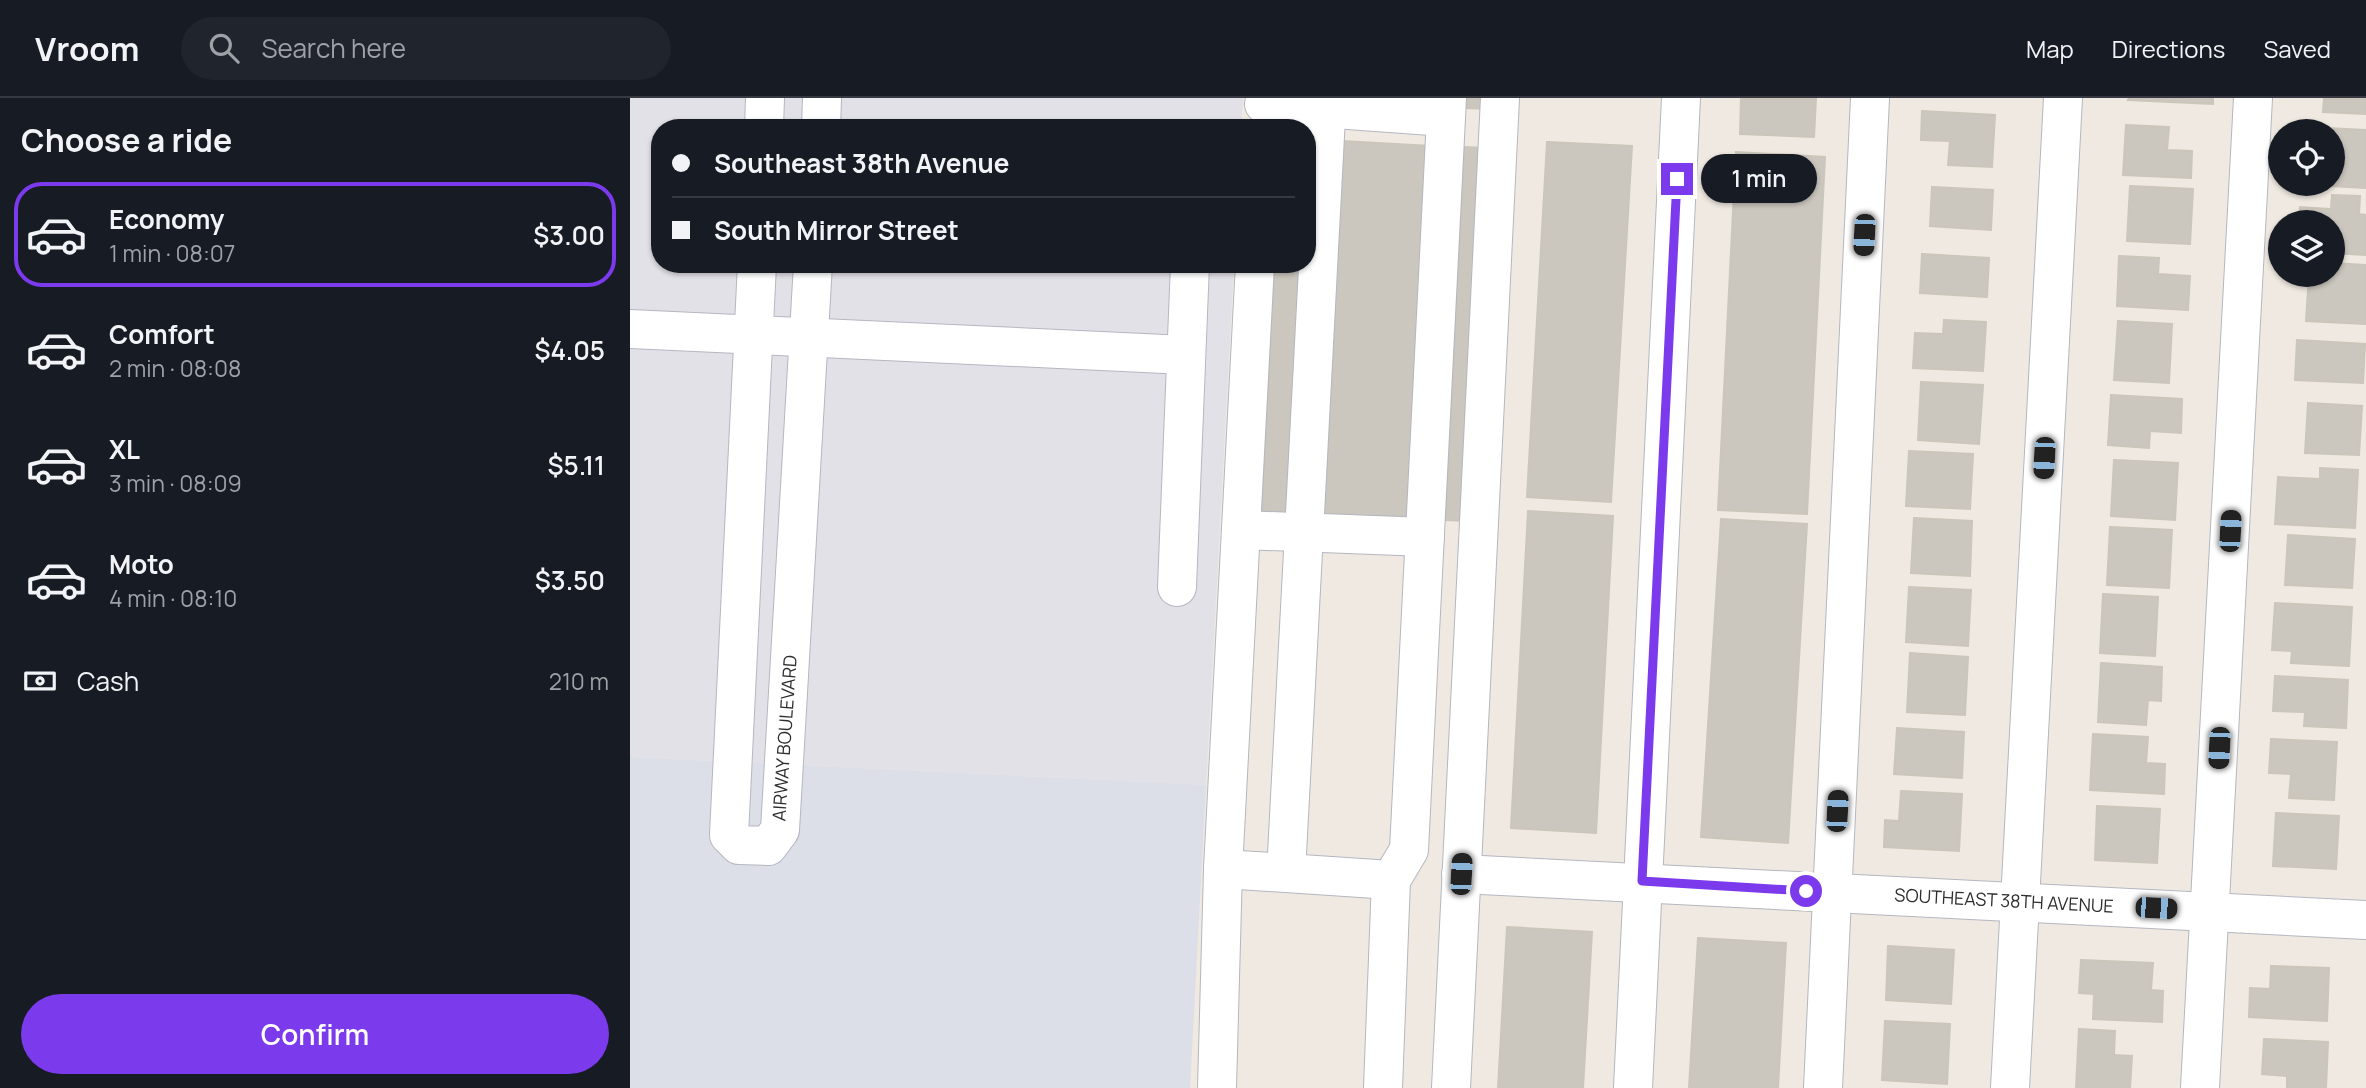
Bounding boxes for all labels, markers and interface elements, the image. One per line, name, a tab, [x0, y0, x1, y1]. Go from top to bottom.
search box	[181, 17, 671, 80]
text: Vroom	[35, 26, 139, 71]
icon: search	[205, 29, 243, 67]
text: Search here	[261, 30, 406, 66]
text: Map	[2026, 32, 2074, 65]
text: Directions	[2112, 32, 2225, 65]
text: Saved	[2263, 32, 2331, 65]
text: Choose a ride	[21, 118, 232, 162]
map controls	[2268, 119, 2345, 287]
button: locate	[2268, 119, 2345, 196]
text: Southeast 38th Avenue	[714, 145, 1009, 181]
callout: 1 min	[1702, 154, 1817, 204]
text: 1 min	[1732, 162, 1786, 194]
route end	[1661, 163, 1693, 195]
text: Economy	[109, 201, 224, 237]
icon: car	[25, 203, 88, 266]
button: layers	[2268, 210, 2345, 287]
text: South Mirror Street	[714, 212, 959, 248]
car	[1853, 213, 1876, 257]
text: $3.00	[533, 217, 605, 253]
text: 1 min · 08:07	[109, 237, 235, 269]
text: Comfort	[109, 316, 215, 352]
icon: car	[25, 318, 88, 381]
text: $4.05	[535, 332, 605, 368]
text: 2 min · 08:08	[109, 352, 241, 384]
text: XL	[109, 431, 140, 467]
icon: car	[25, 433, 88, 496]
car	[2033, 436, 2056, 480]
text: $5.11	[548, 447, 605, 483]
text: 3 min · 08:09	[109, 467, 242, 499]
car	[2219, 509, 2242, 553]
text: Moto	[109, 546, 174, 582]
icon: car	[25, 548, 88, 611]
text: $3.50	[535, 562, 605, 598]
text: 4 min · 08:10	[109, 582, 237, 614]
street label: AIRWAY BOULEVARD	[766, 654, 802, 822]
icon: cash	[21, 662, 59, 700]
text: Cash	[77, 663, 139, 699]
text: 210 m	[549, 665, 609, 697]
car	[2208, 726, 2231, 770]
car	[1826, 789, 1849, 833]
car	[1450, 852, 1473, 896]
route start	[1790, 875, 1822, 907]
street label: SOUTHEAST 38TH AVENUE	[1894, 882, 2114, 918]
car	[2135, 896, 2178, 920]
button: Confirm	[21, 994, 609, 1074]

